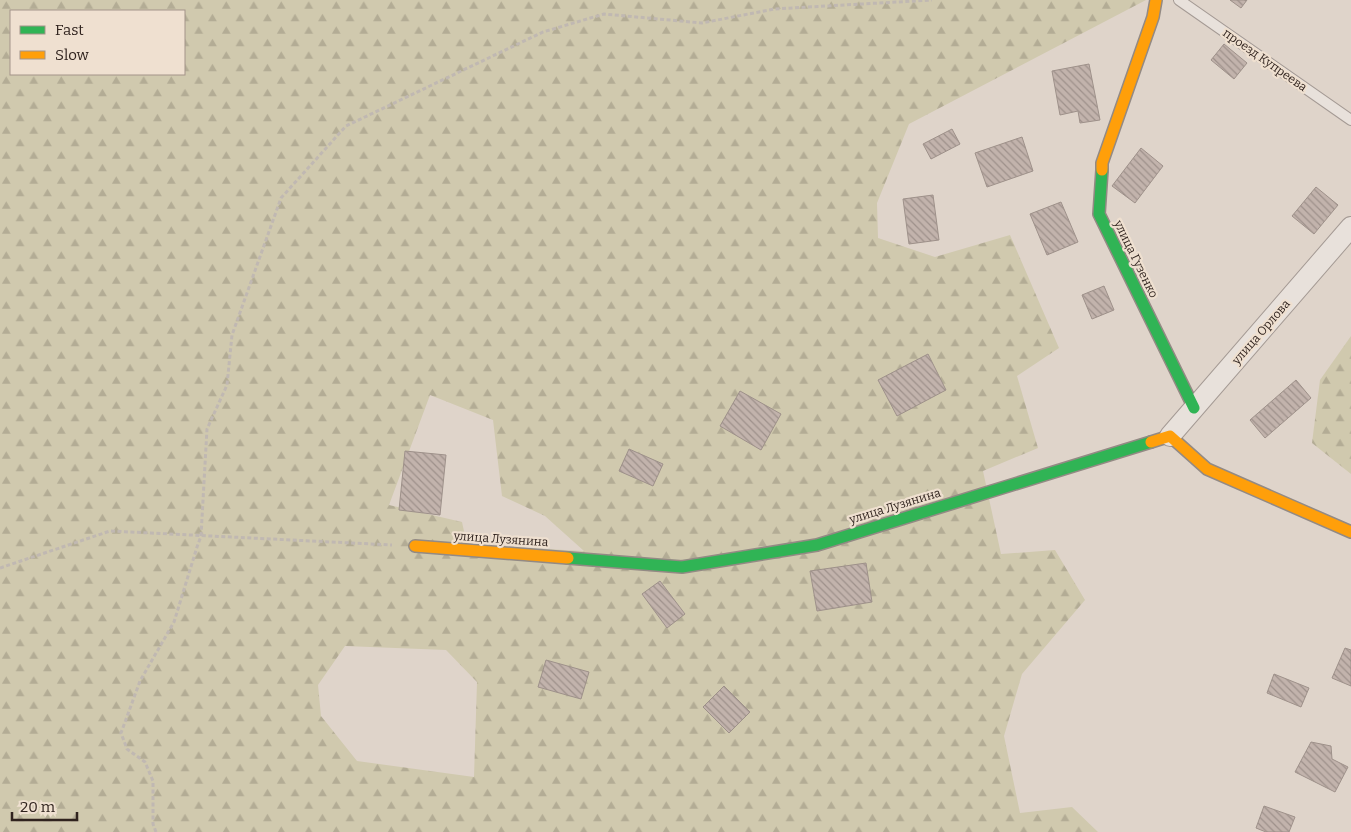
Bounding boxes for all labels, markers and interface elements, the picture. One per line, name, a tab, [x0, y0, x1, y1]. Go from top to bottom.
legend	[10, 10, 185, 75]
text: Fast	[55, 21, 84, 39]
street label: проезд Купреева	[1220, 26, 1310, 94]
text: Slow	[55, 46, 90, 64]
street label: улица Гузенко	[1111, 217, 1161, 300]
street label: улица Орлова	[1229, 297, 1293, 368]
street label: улица Лузянина	[847, 485, 943, 527]
street label: улица Лузянина	[452, 529, 549, 549]
scale bar	[12, 790, 78, 822]
text: 20 m	[20, 798, 56, 816]

